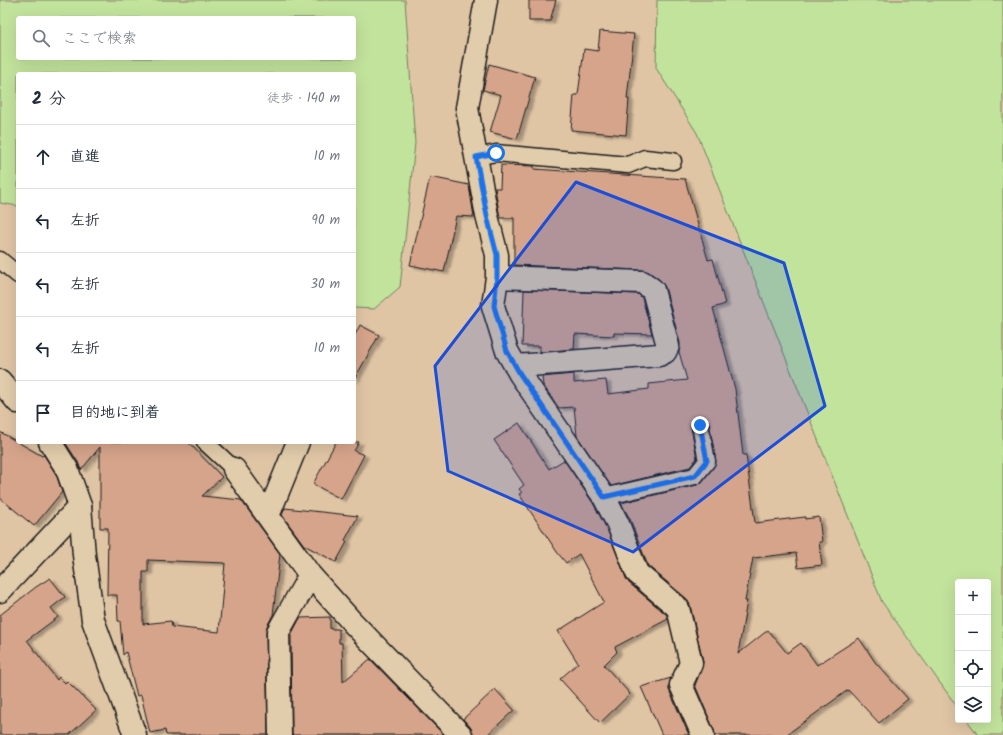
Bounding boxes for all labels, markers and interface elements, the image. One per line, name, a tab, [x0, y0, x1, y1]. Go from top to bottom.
search box	[16, 16, 356, 60]
icon: search	[30, 27, 52, 49]
text: ここで検索	[62, 27, 137, 51]
text: 2 分	[32, 86, 65, 113]
text: 徒歩 · 140 m	[267, 88, 340, 109]
route start	[487, 144, 505, 162]
text: 直進	[70, 145, 100, 169]
icon: ahead	[32, 146, 54, 168]
text: 10 m	[314, 146, 340, 167]
text: 左折	[70, 209, 100, 233]
icon: left	[32, 210, 54, 232]
text: 90 m	[312, 210, 340, 231]
text: 左折	[70, 273, 100, 297]
icon: left	[32, 274, 54, 296]
text: 30 m	[311, 274, 340, 295]
text: 左折	[70, 337, 100, 361]
icon: left	[32, 338, 54, 360]
text: 10 m	[314, 338, 340, 359]
text: 目的地に到着	[70, 401, 160, 425]
icon: arrive	[32, 402, 54, 424]
route end	[691, 416, 709, 434]
map controls	[955, 579, 991, 723]
button: +	[955, 579, 991, 615]
button: −	[955, 615, 991, 651]
button: locate	[955, 651, 991, 687]
button: layers	[955, 687, 991, 723]

